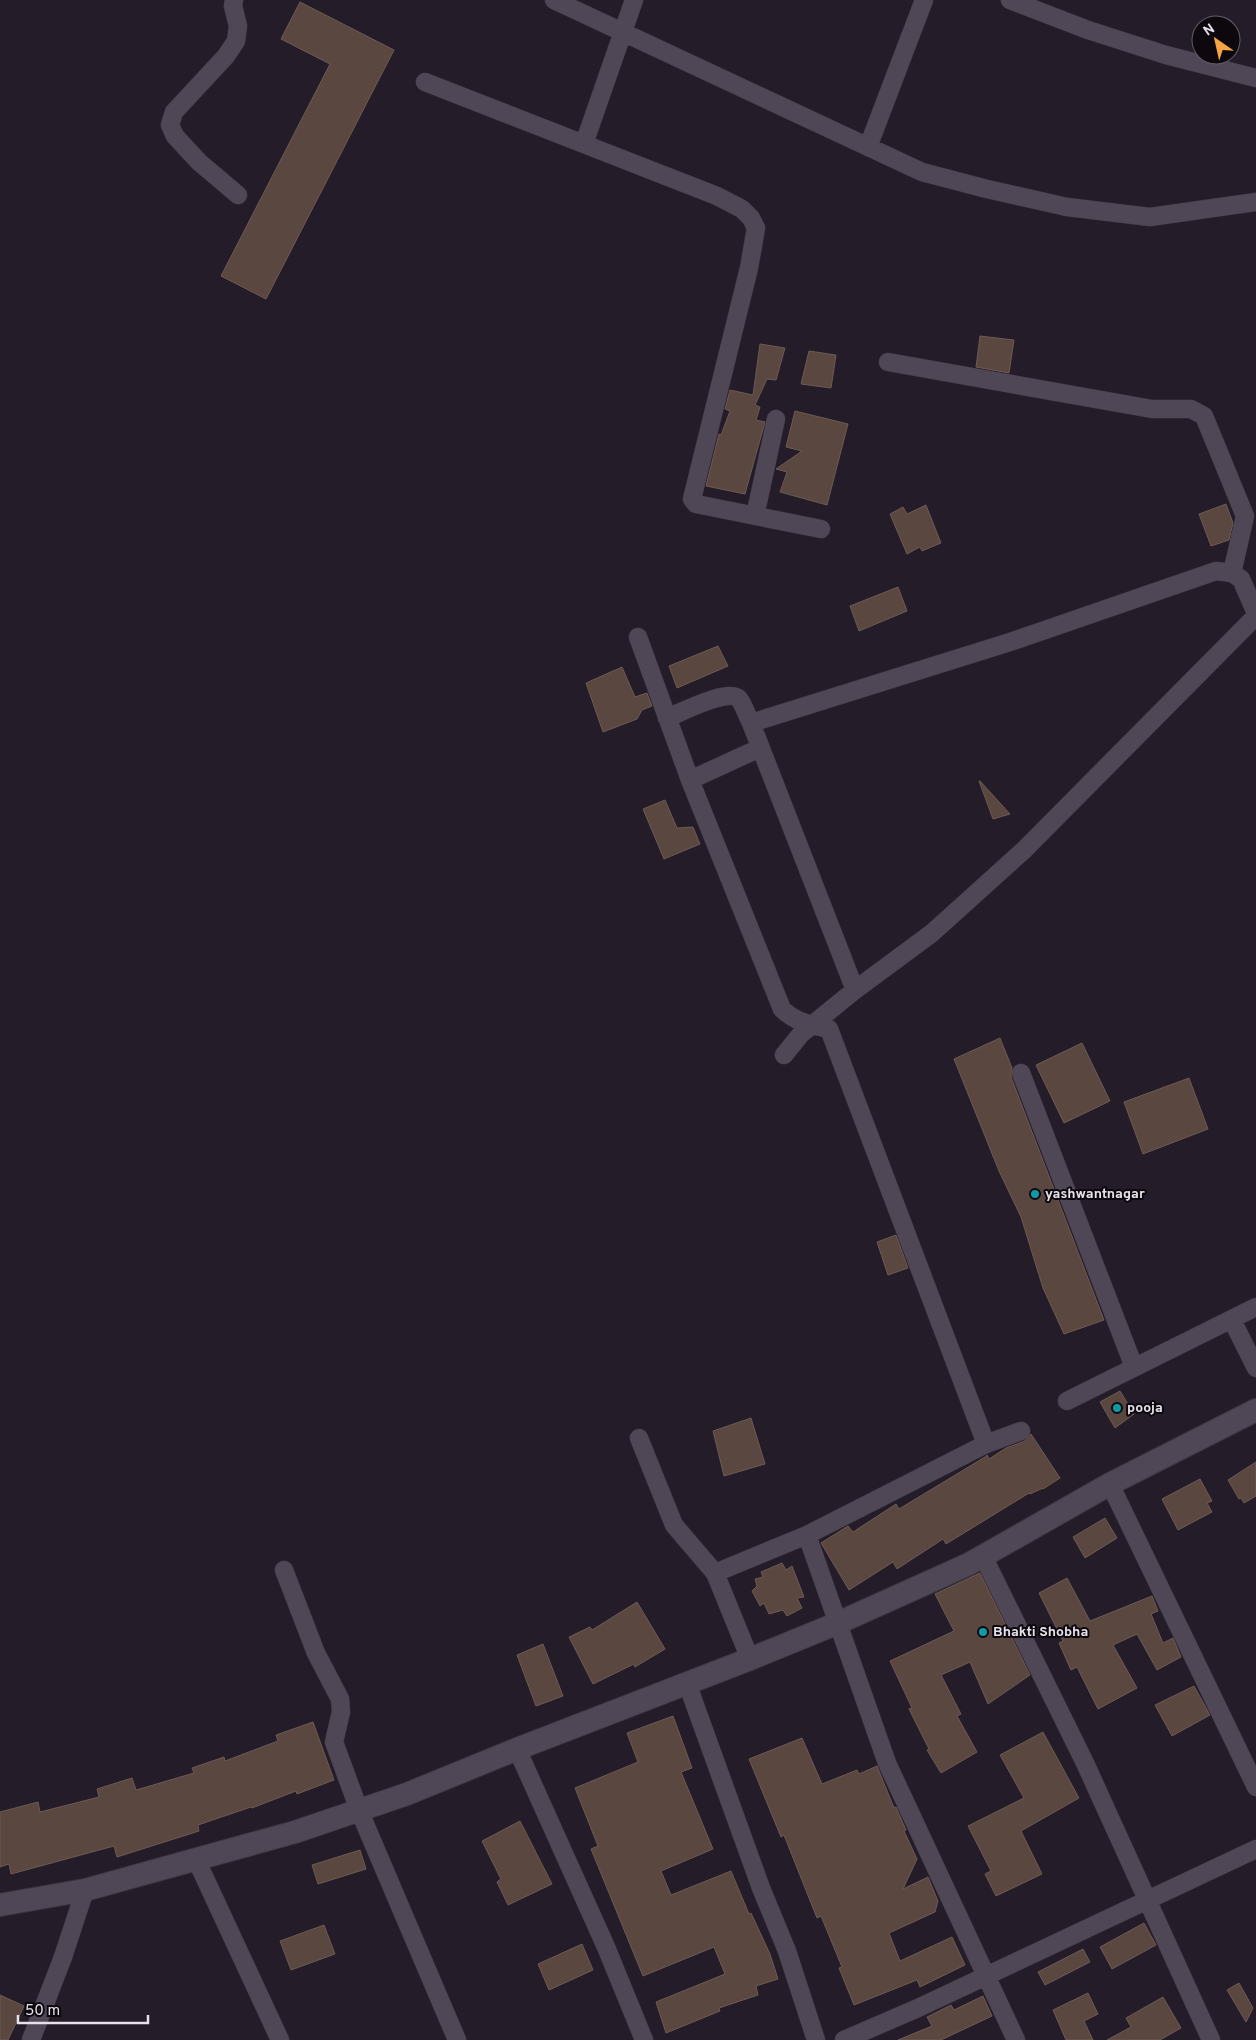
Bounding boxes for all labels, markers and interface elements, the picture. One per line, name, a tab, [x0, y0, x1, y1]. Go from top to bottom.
north arrow	[1191, 15, 1241, 65]
text: N	[1201, 21, 1218, 40]
place label: yashwantnagar	[1045, 1186, 1145, 1203]
marker: yashwantnagar	[1029, 1188, 1041, 1200]
place label: pooja	[1127, 1400, 1163, 1417]
marker: pooja	[1111, 1402, 1123, 1414]
place label: Bhakti Shobha	[993, 1624, 1088, 1641]
marker: Bhakti Shobha	[977, 1626, 989, 1638]
scale bar	[18, 1992, 148, 2024]
text: 50 m	[25, 2002, 60, 2021]

